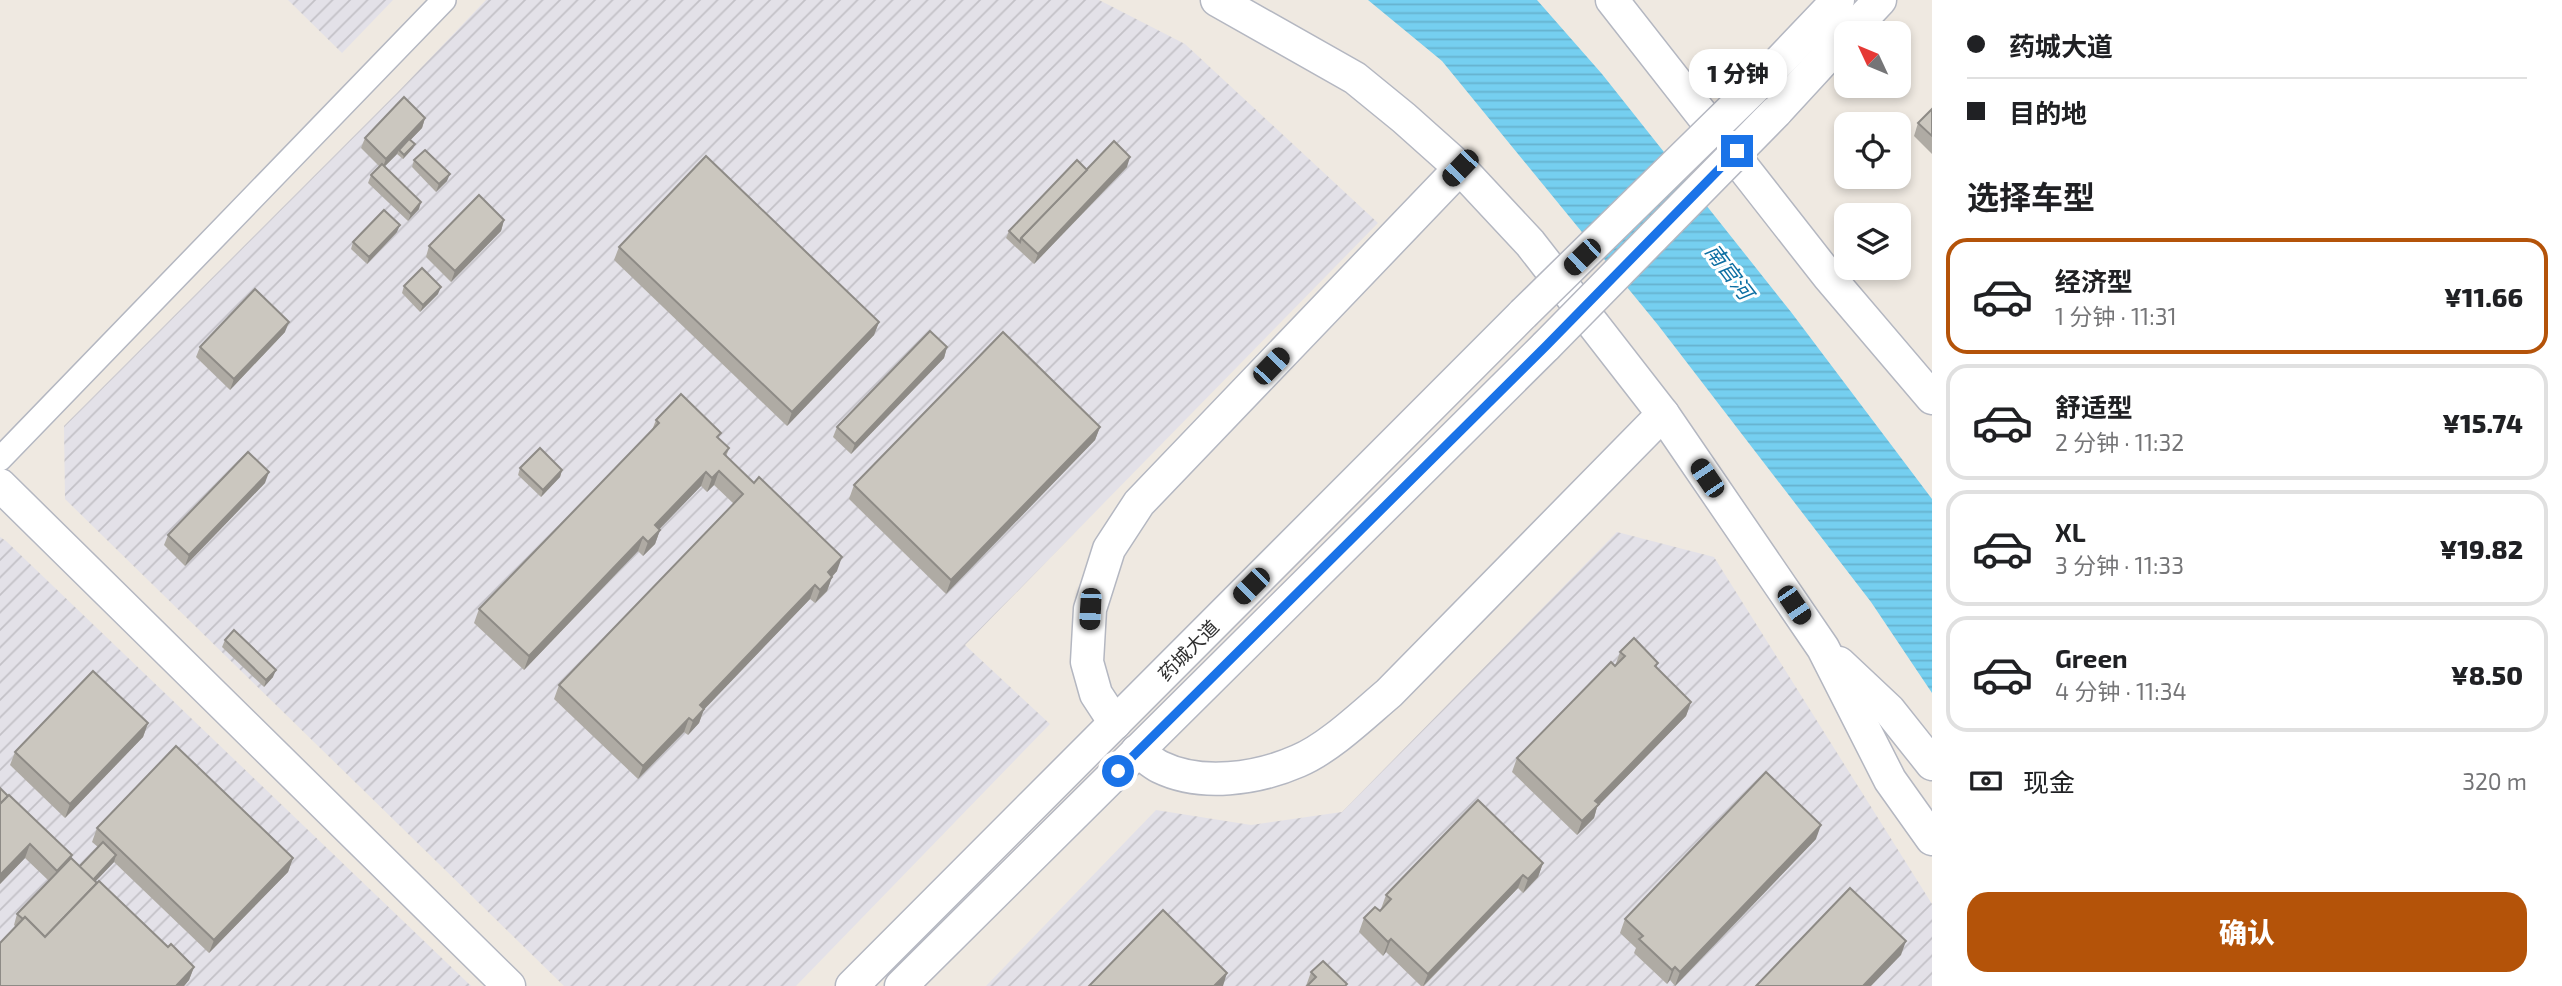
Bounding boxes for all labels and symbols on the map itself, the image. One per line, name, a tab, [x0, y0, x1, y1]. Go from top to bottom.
north arrow	[1834, 21, 1911, 98]
callout: 1 分钟	[1688, 50, 1786, 99]
route end	[1721, 135, 1753, 167]
car	[1438, 146, 1483, 190]
car	[1560, 235, 1605, 279]
water label: 南官河	[1701, 238, 1761, 307]
car	[1249, 344, 1294, 388]
car	[1687, 455, 1728, 501]
car	[1229, 564, 1274, 608]
car	[1774, 582, 1815, 628]
car	[1079, 587, 1102, 631]
street label: 药城大道	[1153, 615, 1223, 685]
route start	[1102, 755, 1134, 787]

